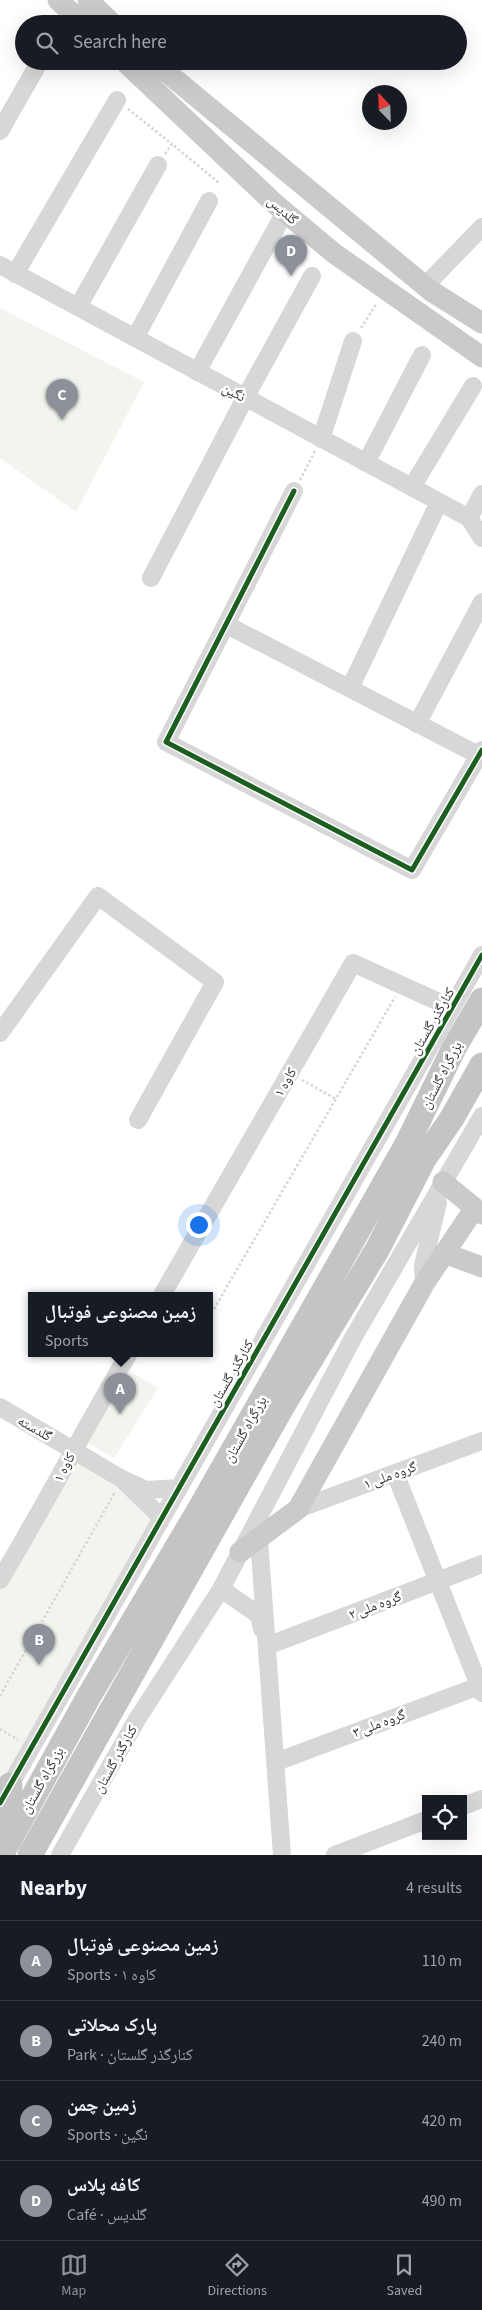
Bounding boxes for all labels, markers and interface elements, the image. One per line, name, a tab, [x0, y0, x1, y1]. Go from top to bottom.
search box	[15, 15, 467, 70]
icon: search	[33, 29, 61, 57]
text: Search here	[73, 29, 167, 56]
north arrow	[362, 85, 407, 130]
street label: گلدیس	[263, 192, 302, 230]
pin: D	[275, 235, 307, 276]
pin: C	[46, 379, 78, 420]
street label: نگین	[218, 379, 249, 407]
street label: کنارگذر گلستان	[406, 984, 460, 1059]
street label: بزرگراه گلستان	[416, 1038, 468, 1113]
street label: کاوه ۱	[270, 1064, 302, 1101]
your location	[186, 1212, 212, 1238]
popup	[28, 1292, 213, 1357]
text: زمین مصنوعی فوتبال	[45, 1299, 196, 1326]
text: Sports	[45, 1330, 88, 1352]
street label: کنارگذر گلستان	[205, 1336, 259, 1411]
pin: A	[104, 1373, 136, 1414]
street label: بزرگراه گلستان	[219, 1392, 273, 1466]
street label: گلدسته	[14, 1411, 55, 1447]
street label: کاوه ۱	[49, 1449, 81, 1486]
street label: گروه ملی ۱	[361, 1457, 420, 1495]
street label: گروه ملی ۲	[346, 1587, 405, 1625]
pin: B	[23, 1624, 55, 1665]
street label: گروه ملی ۳	[350, 1705, 409, 1743]
street label: کنارگذر گلستان	[89, 1722, 143, 1797]
street label: بزرگراه گلستان	[16, 1743, 70, 1817]
map controls	[422, 1795, 467, 1840]
button: locate	[422, 1795, 467, 1840]
text: Nearby	[20, 1873, 87, 1903]
text: 4 results	[406, 1877, 462, 1899]
text: زمین مصنوعی فوتبال	[67, 1932, 218, 1959]
text: A	[31, 1950, 41, 1972]
text: 110 m	[422, 1950, 462, 1972]
text: Sports · کاوه ۱	[67, 1964, 156, 1986]
text: پارک محلاتی	[67, 2012, 157, 2039]
text: B	[31, 2030, 41, 2052]
text: 240 m	[422, 2030, 462, 2052]
text: Park · کنارگذر گلستان	[67, 2044, 193, 2066]
text: زمین چمن	[67, 2092, 137, 2119]
text: C	[31, 2110, 41, 2132]
text: 420 m	[422, 2110, 462, 2132]
text: Sports · نگین	[67, 2124, 148, 2146]
text: کافه پلاس	[67, 2172, 140, 2199]
text: D	[31, 2190, 41, 2212]
text: 490 m	[422, 2190, 462, 2212]
text: Café · گلدیس	[67, 2204, 147, 2226]
tab: Map	[60, 2251, 88, 2301]
tab: Directions	[208, 2251, 267, 2301]
tab: Saved	[386, 2251, 422, 2301]

